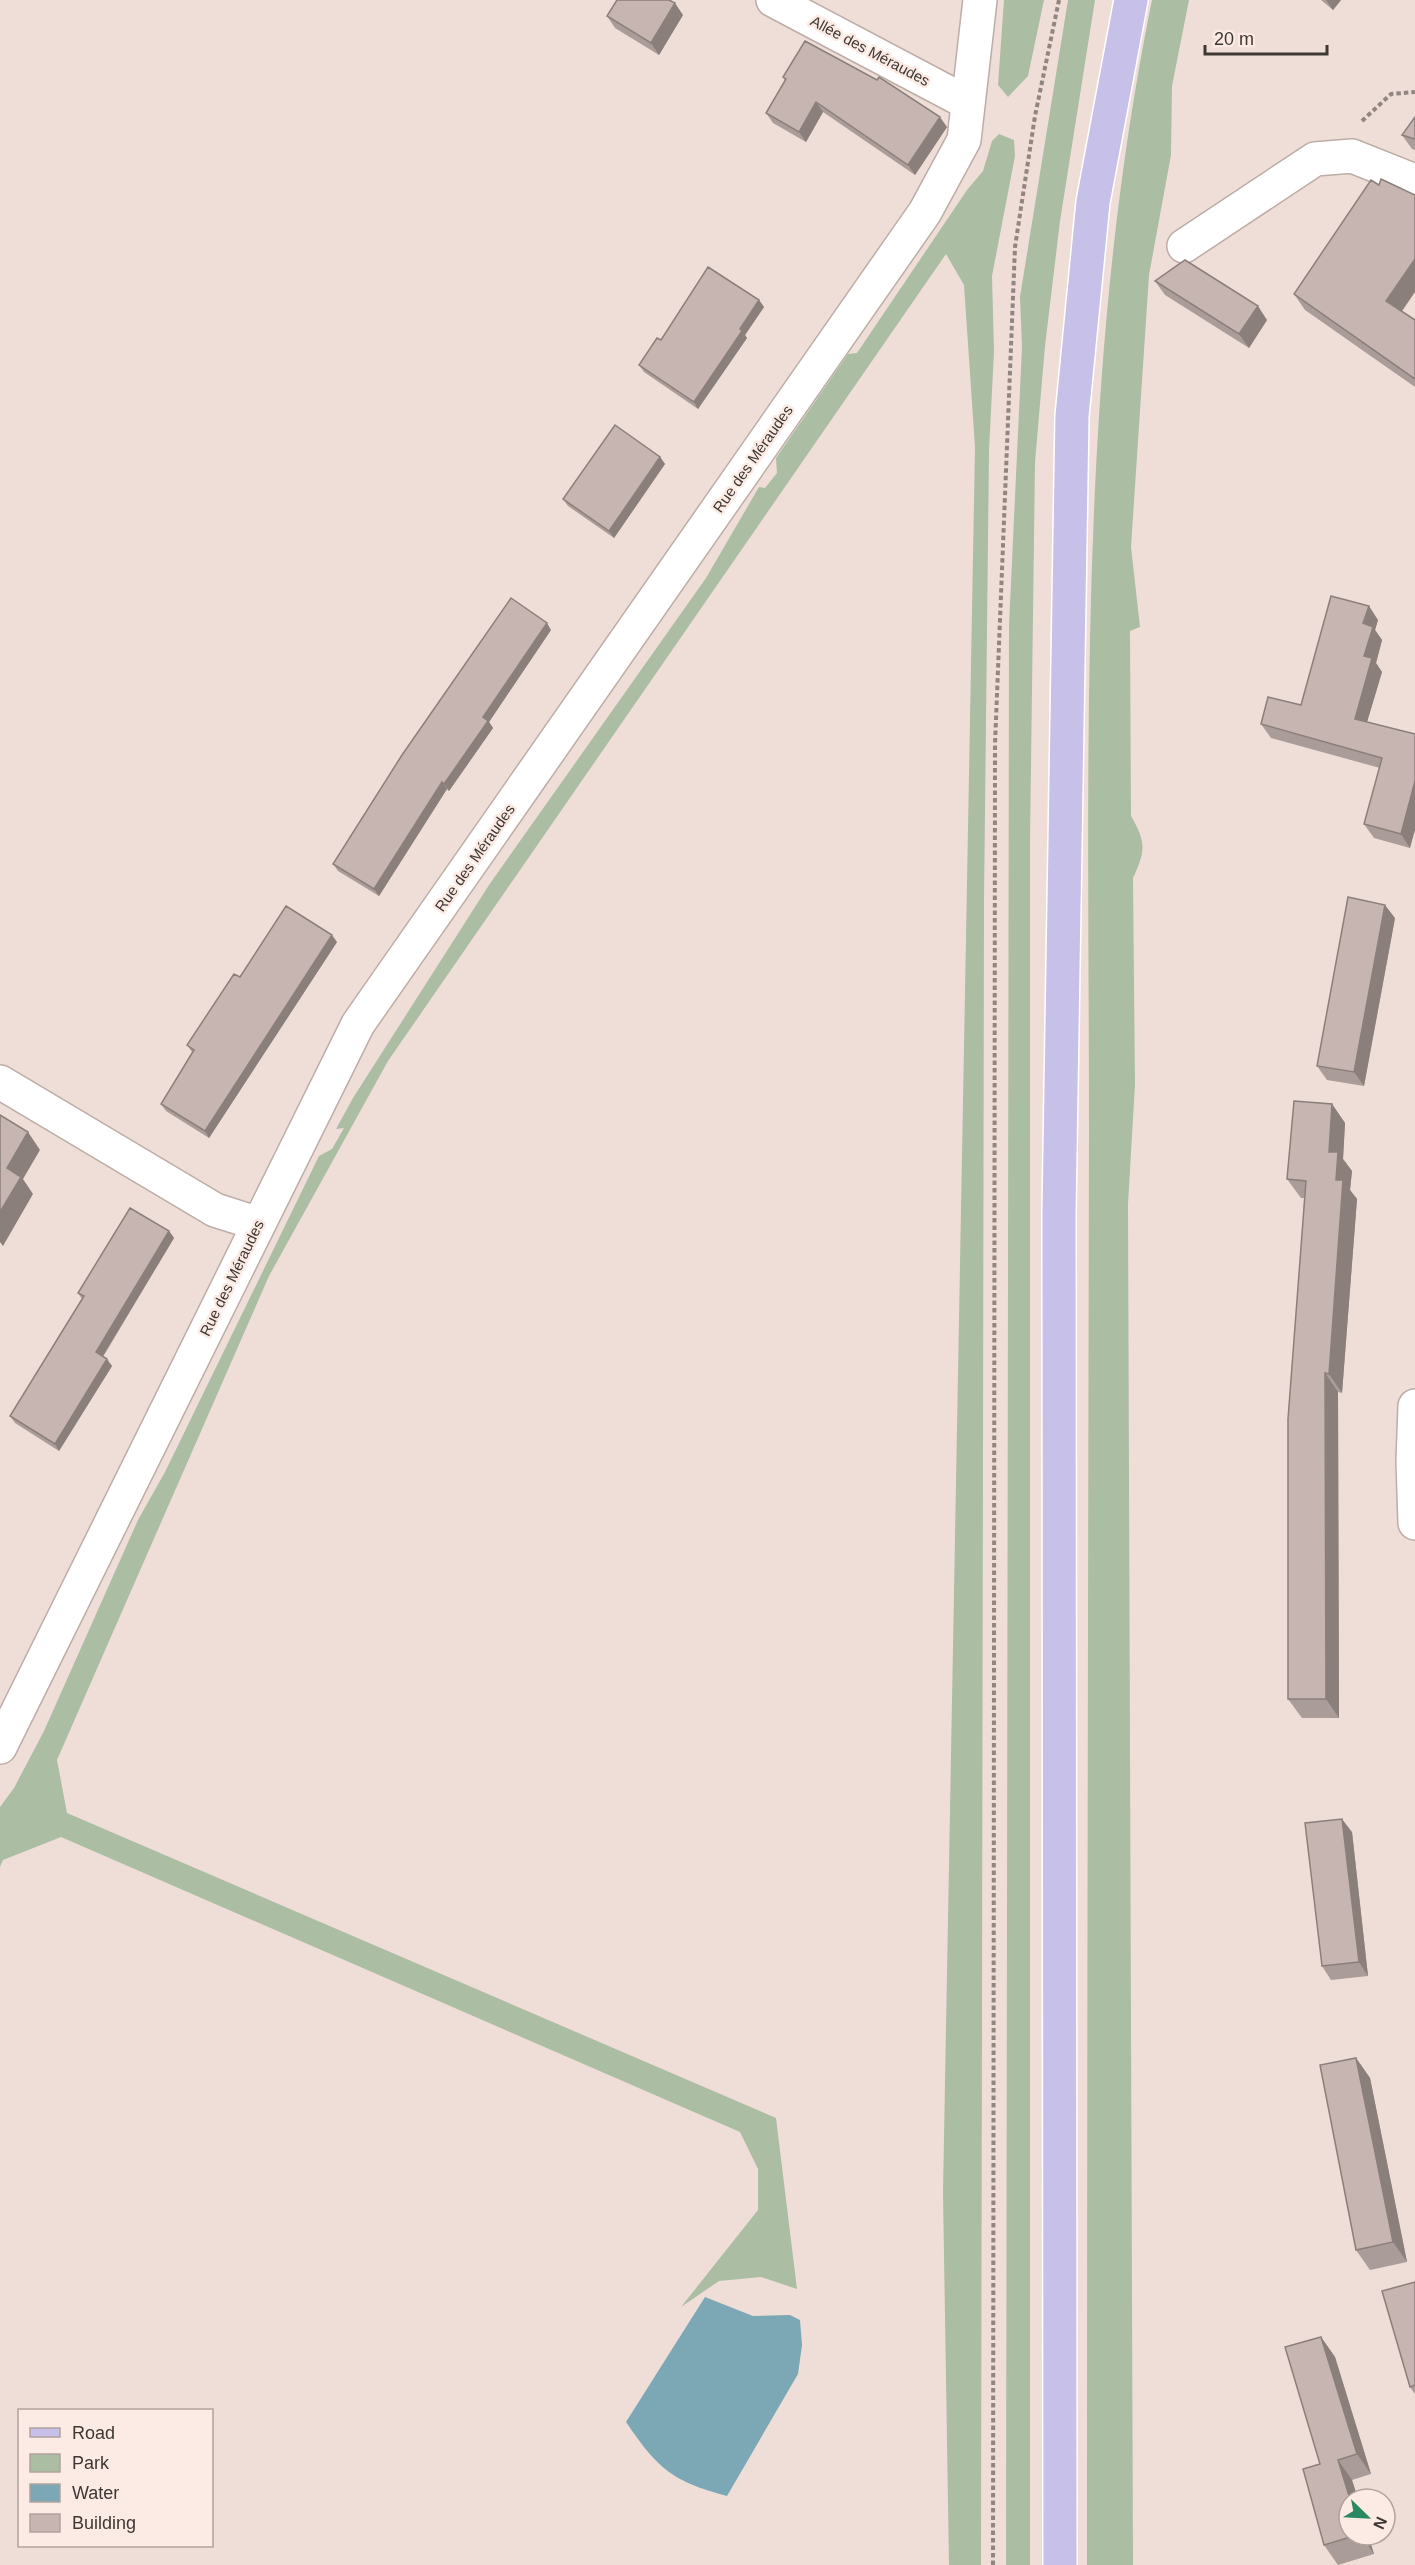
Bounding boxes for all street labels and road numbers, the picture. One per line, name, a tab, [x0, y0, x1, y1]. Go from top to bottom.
street label: Allée des Méraudes	[808, 12, 933, 89]
street label: Rue des Méraudes	[709, 402, 796, 516]
street label: Rue des Méraudes	[431, 801, 518, 915]
street label: Rue des Méraudes	[196, 1217, 267, 1338]

